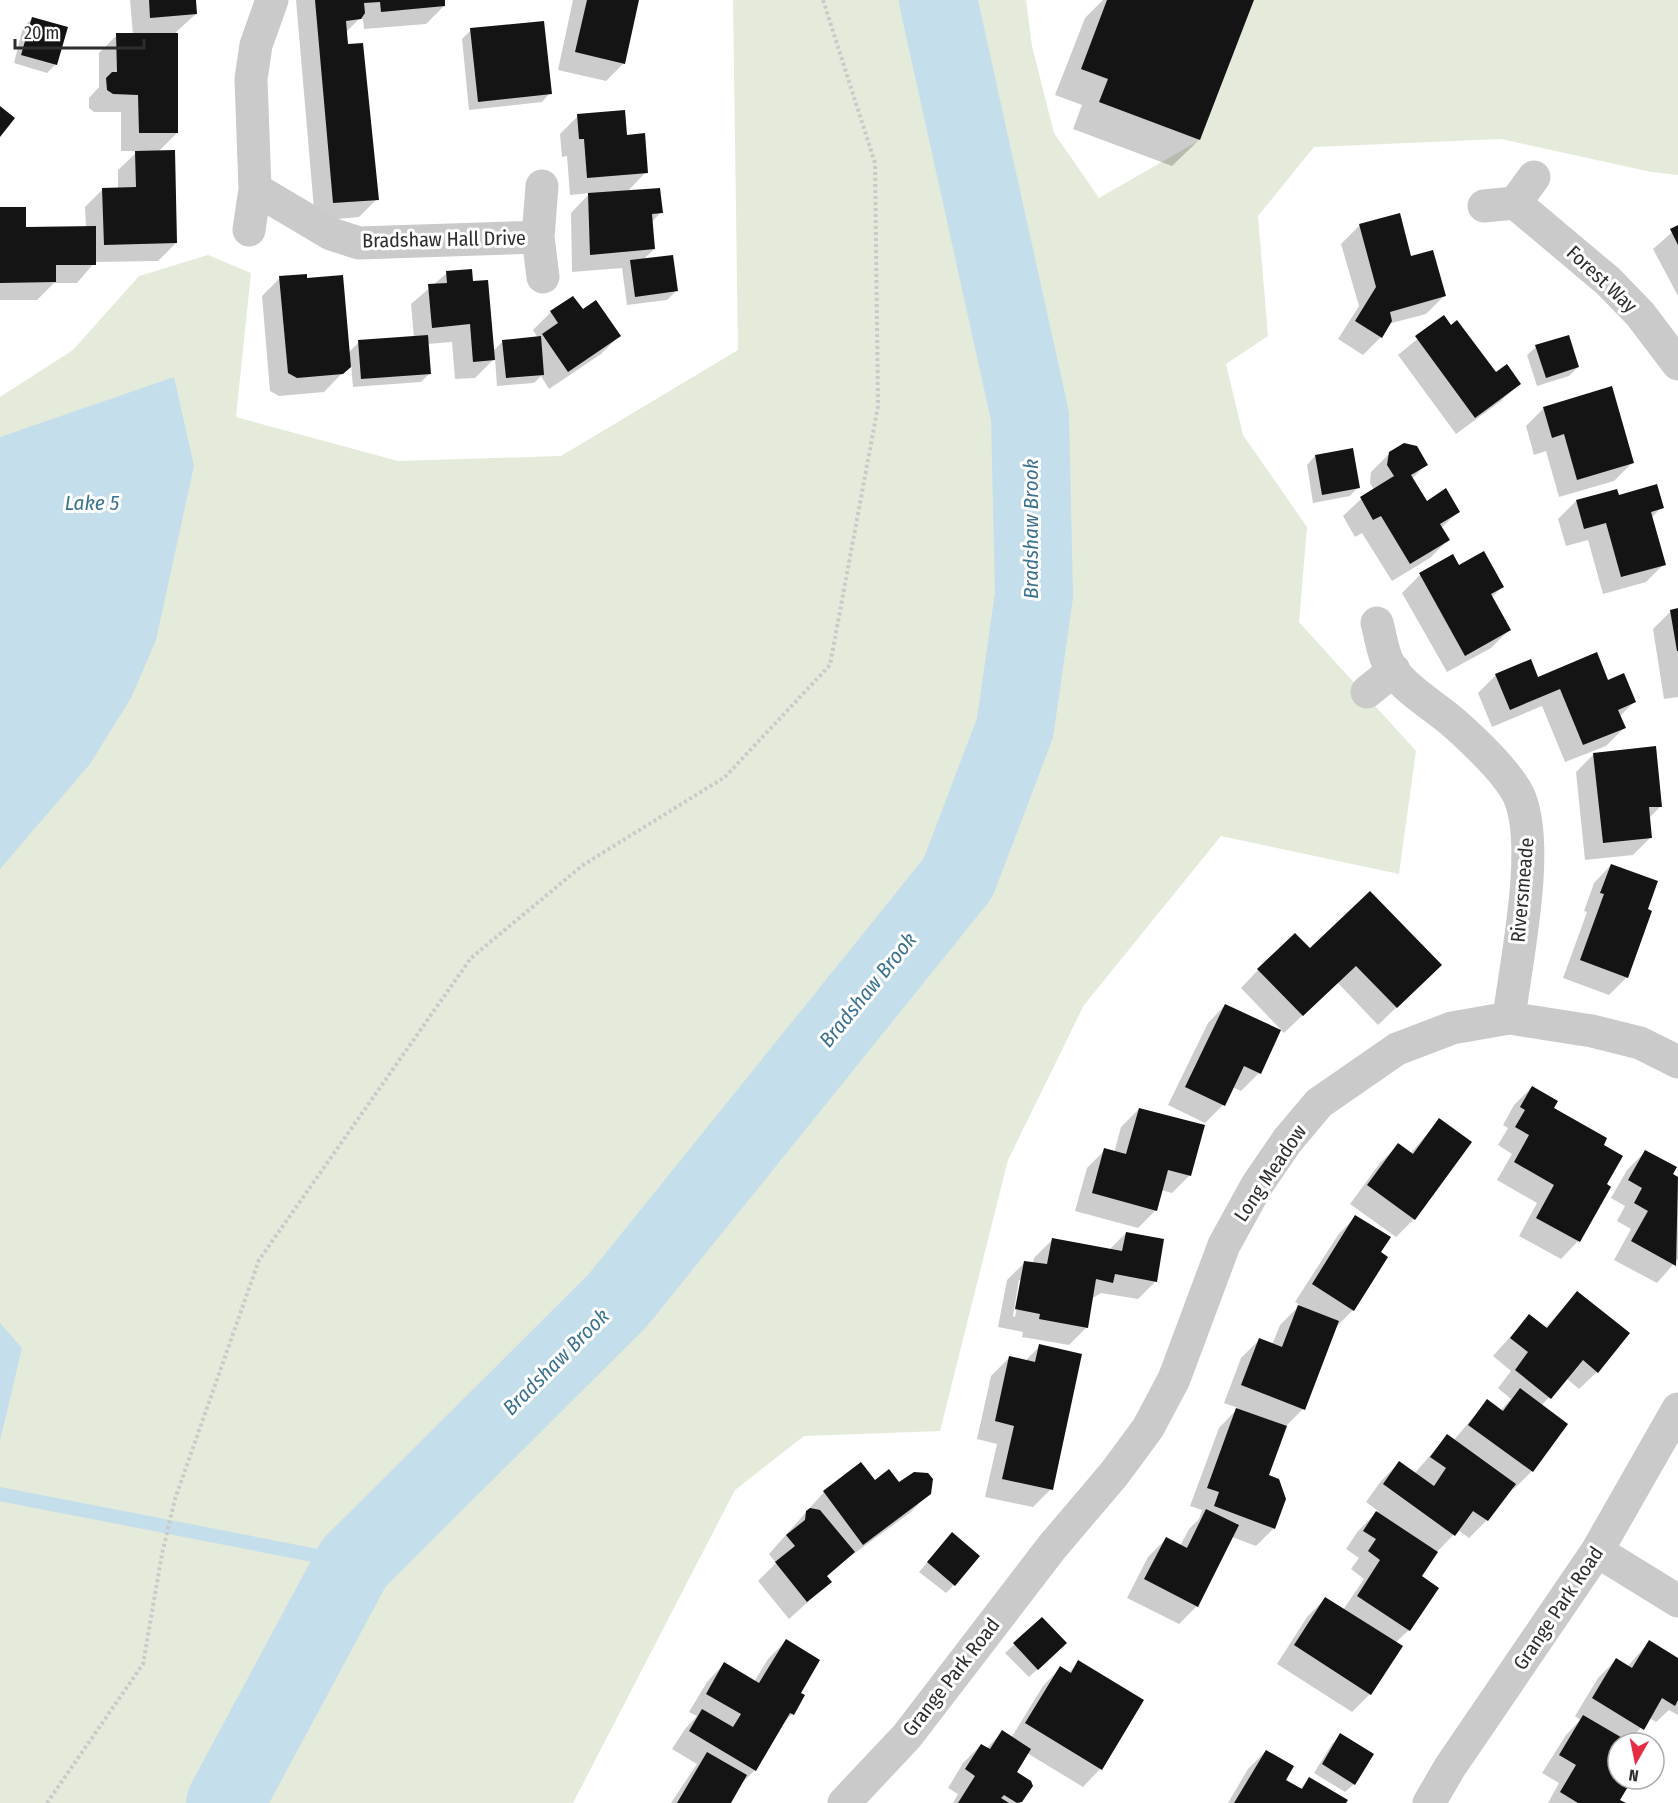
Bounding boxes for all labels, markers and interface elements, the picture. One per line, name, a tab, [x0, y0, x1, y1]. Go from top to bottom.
scale bar	[15, 12, 144, 50]
text: 20 m	[24, 22, 59, 44]
street label: Bradshaw Hall Drive	[362, 226, 526, 252]
street label: Forest Way	[1562, 240, 1642, 318]
water label: Bradshaw Brook	[1018, 459, 1044, 599]
water label: Lake 5	[65, 490, 120, 516]
street label: Riversmeade	[1505, 836, 1539, 944]
water label: Bradshaw Brook	[814, 927, 922, 1053]
street label: Long Meadow	[1229, 1120, 1311, 1226]
water label: Bradshaw Brook	[497, 1303, 615, 1421]
street label: Grange Park Road	[1508, 1542, 1608, 1674]
street label: Grange Park Road	[897, 1613, 1005, 1741]
north arrow	[1606, 1731, 1666, 1791]
text: N	[1628, 1765, 1640, 1785]

